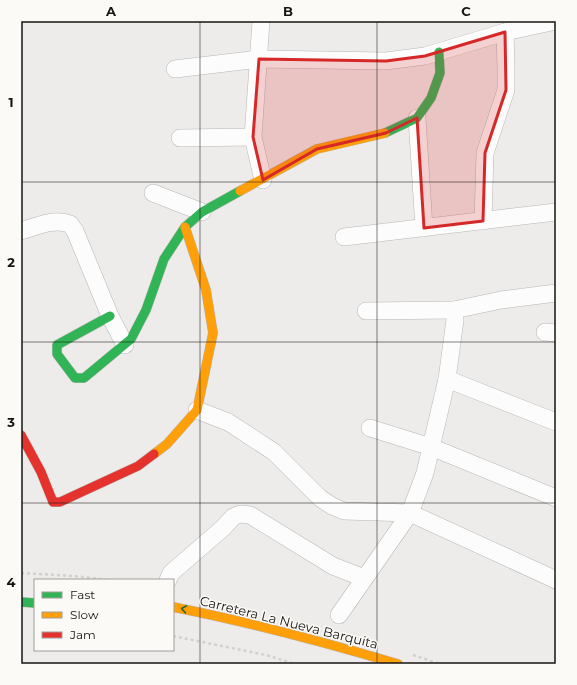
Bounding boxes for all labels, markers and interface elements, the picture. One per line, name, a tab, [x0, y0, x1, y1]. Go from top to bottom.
text: A	[105, 3, 117, 19]
text: B	[283, 3, 293, 19]
text: C	[461, 3, 471, 19]
text: 1	[8, 94, 14, 110]
text: 2	[7, 254, 15, 270]
text: 3	[6, 414, 15, 430]
text: 4	[7, 574, 16, 590]
legend	[34, 579, 174, 651]
text: Fast	[70, 587, 95, 602]
street label: Carretera La Nueva Barquita	[198, 592, 380, 652]
one-way arrow	[181, 605, 187, 614]
text: Slow	[70, 607, 99, 622]
text: Jam	[69, 627, 96, 642]

